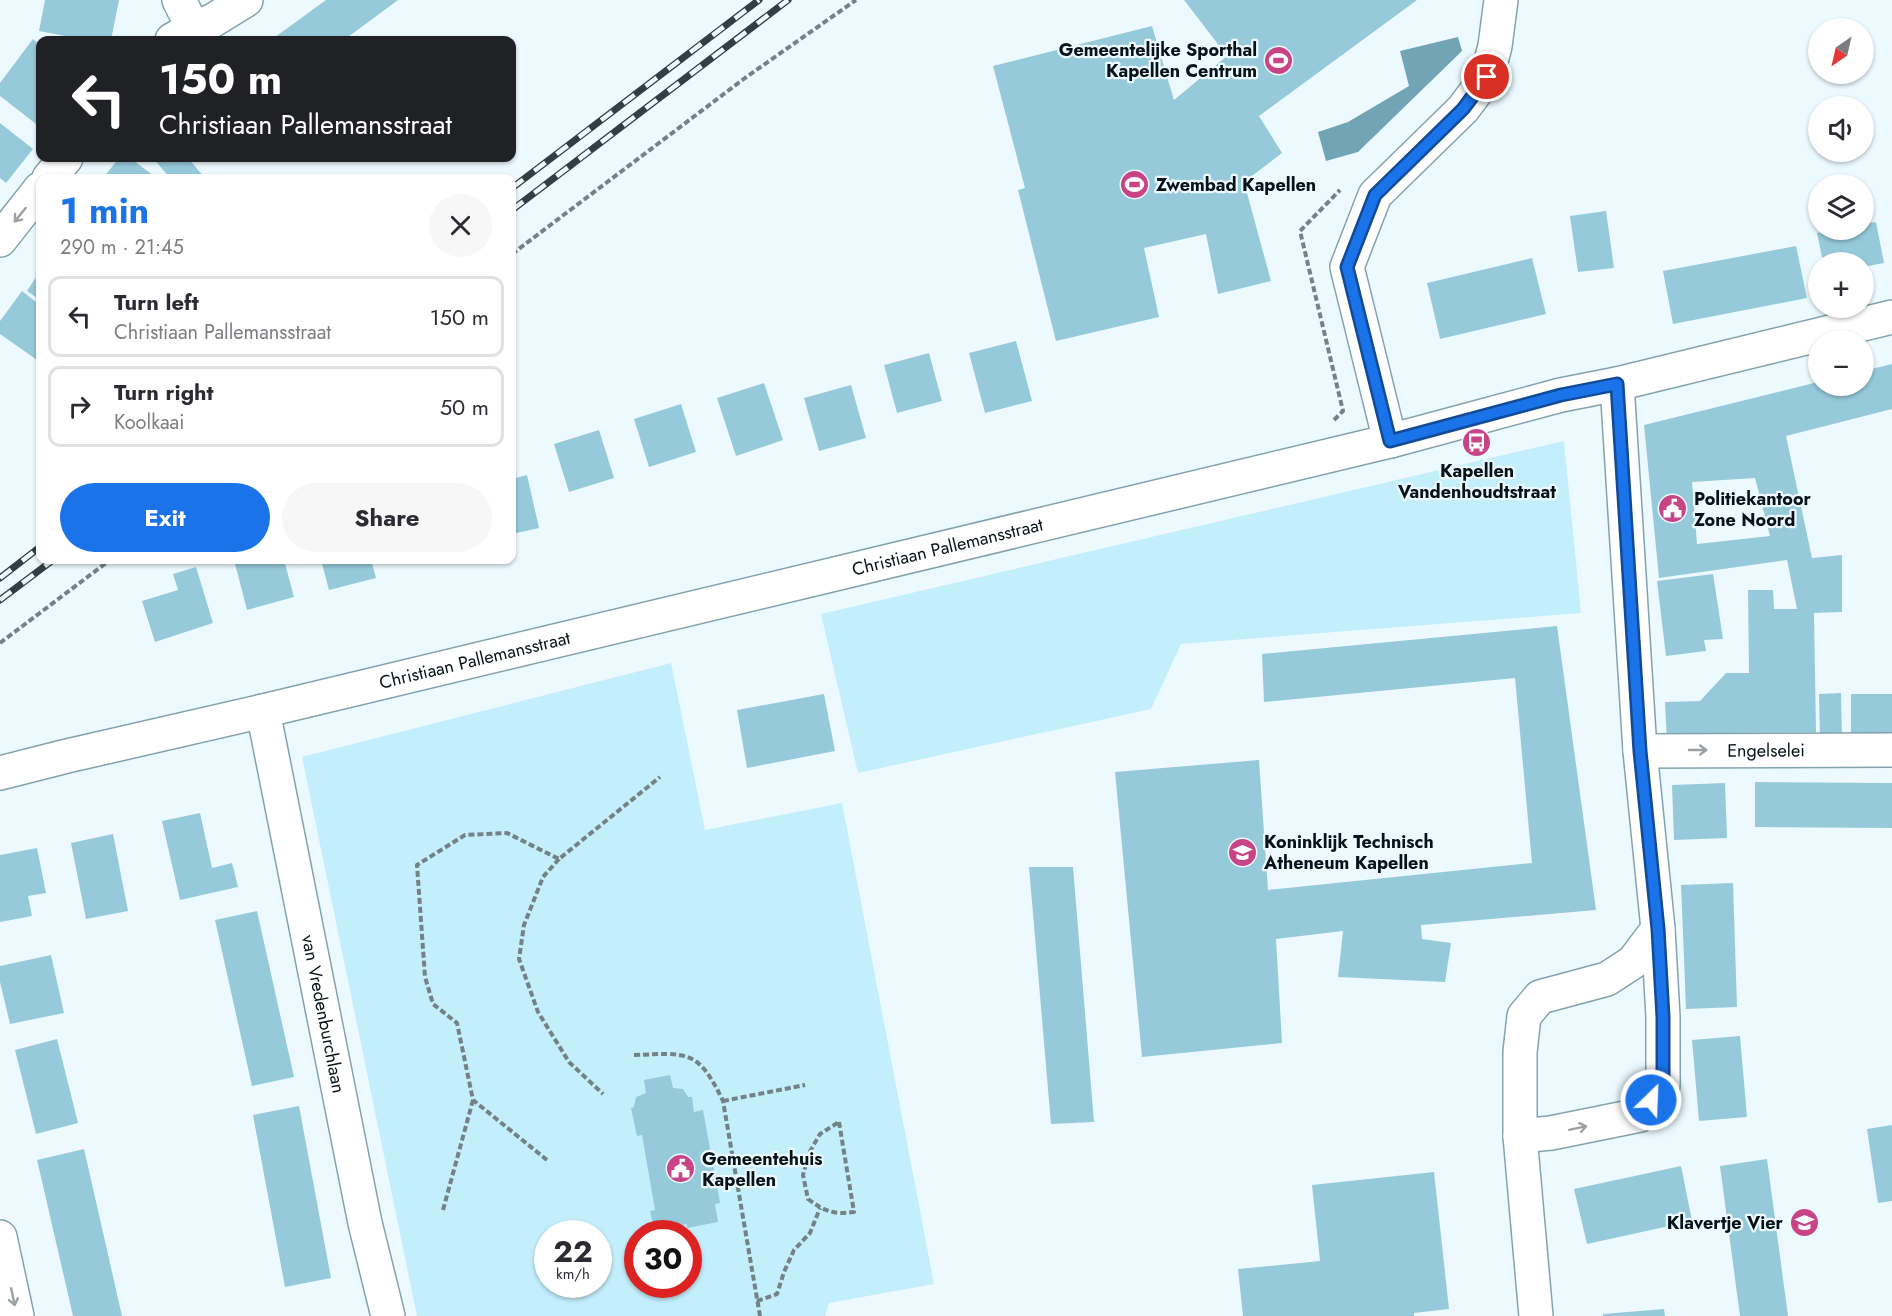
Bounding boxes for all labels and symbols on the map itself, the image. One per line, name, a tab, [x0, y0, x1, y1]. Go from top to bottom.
north arrow	[1808, 18, 1874, 84]
place label: Gemeentelijke Sporthal Kapellen Centrum	[1059, 37, 1257, 84]
sports icon: Gemeentelijke Sporthal Kapellen Centrum	[1262, 44, 1294, 76]
pin	[1461, 51, 1512, 102]
sports icon: Zwembad Kapellen	[1119, 169, 1151, 201]
place label: Zwembad Kapellen	[1156, 172, 1316, 198]
one-way arrow	[14, 207, 27, 223]
bus stop icon: Kapellen Vandenhoudtstraat	[1461, 426, 1493, 458]
place label: Kapellen Vandenhoudtstraat	[1397, 458, 1556, 505]
place label: Politiekantoor Zone Noord	[1694, 486, 1812, 533]
public building icon: Politiekantoor Zone Noord	[1657, 493, 1689, 525]
street label: Christiaan Pallemansstraat	[849, 511, 1046, 582]
street label: Christiaan Pallemansstraat	[377, 625, 574, 696]
street label: Engelselei	[1727, 737, 1805, 764]
one-way arrow	[1688, 744, 1708, 756]
place label: Koninklijk Technisch Atheneum Kapellen	[1263, 829, 1434, 876]
school or university icon: Koninklijk Technisch Atheneum Kapellen	[1227, 836, 1259, 868]
street label: van Vredenburchlaan	[295, 933, 352, 1095]
position arrow	[1619, 1068, 1683, 1132]
one-way arrow	[1567, 1122, 1587, 1133]
place label: Gemeentehuis Kapellen	[702, 1146, 823, 1193]
public building icon: Gemeentehuis Kapellen	[665, 1153, 697, 1185]
school or university icon: Klavertje Vier	[1788, 1207, 1820, 1239]
place label: Klavertje Vier	[1667, 1210, 1784, 1236]
speed limit sign: 30	[624, 1220, 702, 1298]
one-way arrow	[8, 1287, 19, 1306]

